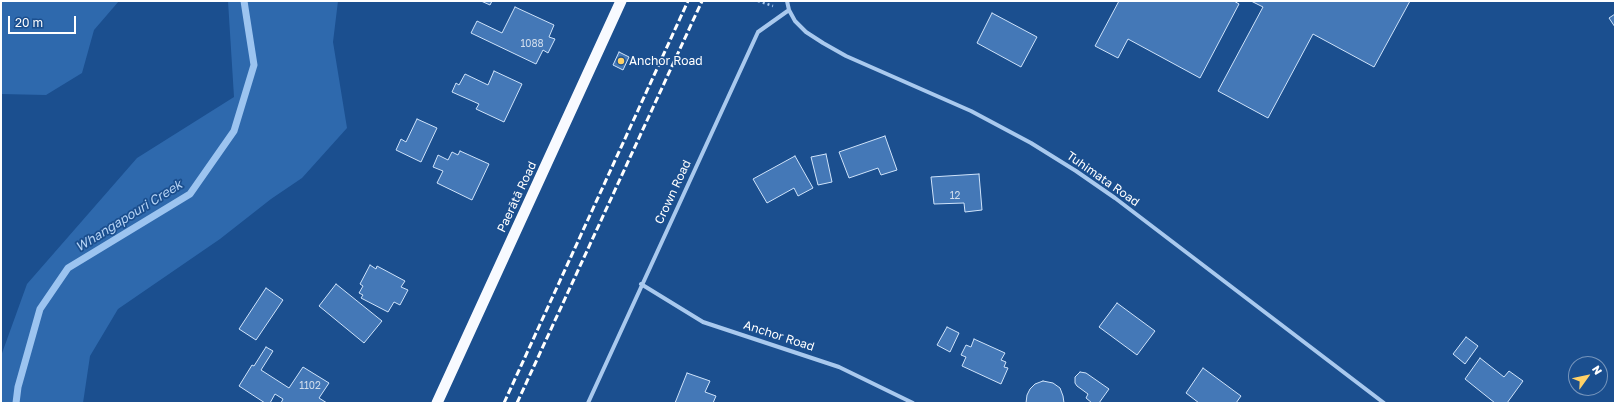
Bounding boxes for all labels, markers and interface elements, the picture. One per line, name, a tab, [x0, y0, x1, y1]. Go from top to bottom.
scale bar	[10, 8, 78, 34]
text: 20 m	[15, 15, 43, 30]
house number: 1088	[520, 38, 544, 50]
place label: Anchor Road	[629, 54, 703, 68]
marker: Anchor Road	[616, 56, 626, 66]
street label: Tuhimata Road	[1064, 149, 1142, 209]
street label: Crown Road	[652, 158, 694, 226]
street label: Paerātā Road	[494, 159, 540, 235]
water label: Whangapouri Creek	[73, 177, 185, 255]
house number: 12	[950, 190, 960, 202]
street label: Anchor Road	[742, 318, 816, 354]
north arrow	[1568, 356, 1608, 396]
text: N	[1590, 363, 1605, 377]
house number: 1102	[299, 380, 321, 392]

